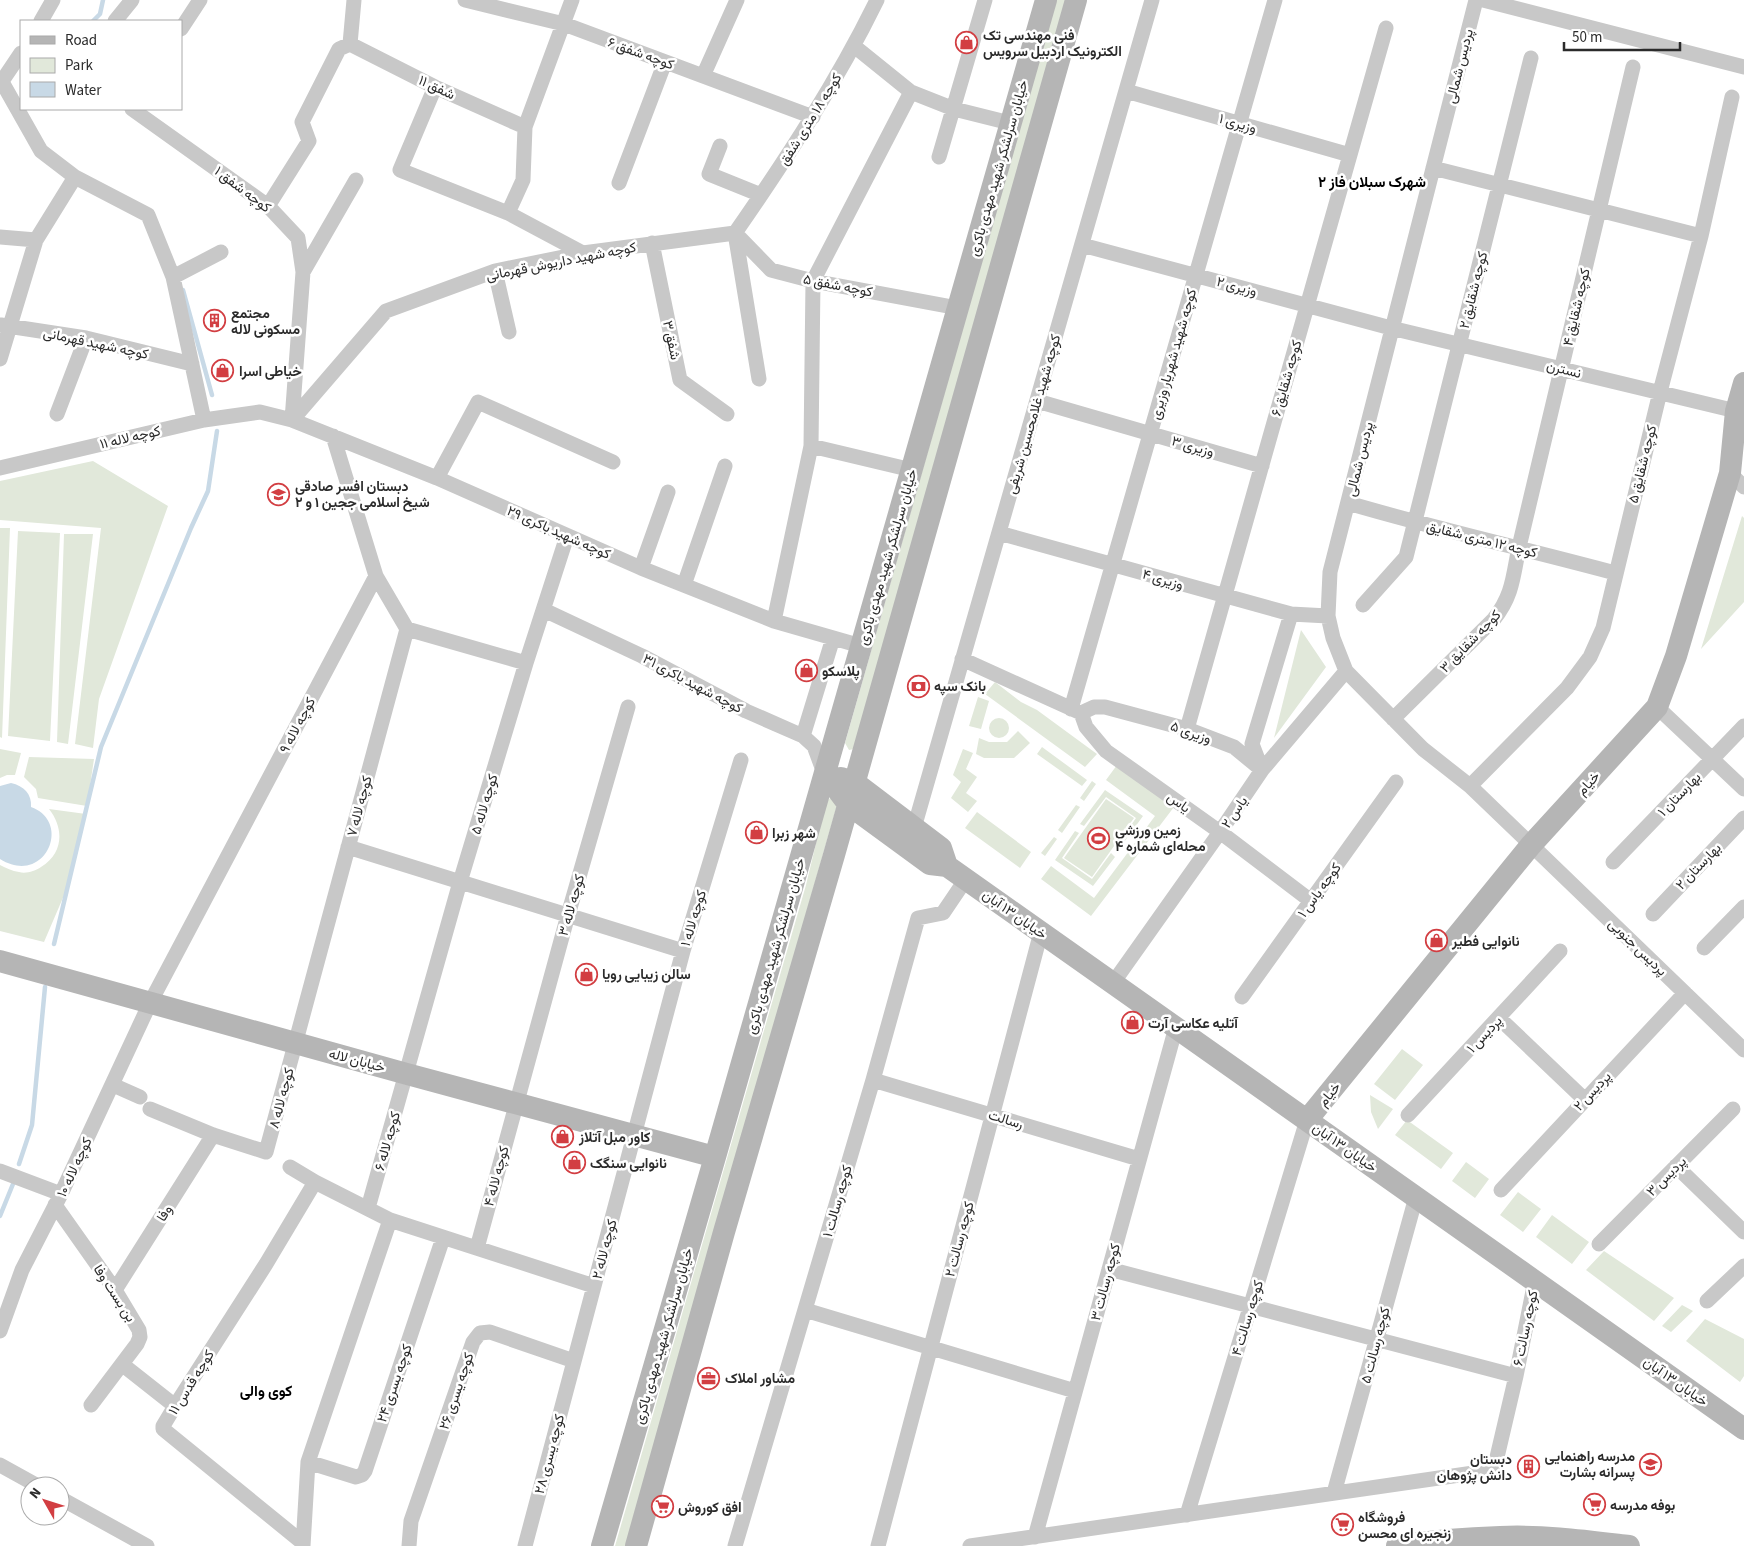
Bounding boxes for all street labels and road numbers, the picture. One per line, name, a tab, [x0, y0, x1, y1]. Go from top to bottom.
street label: پردیس شمالی	[1441, 27, 1479, 106]
street label: کوچه شفق ۶	[605, 33, 677, 75]
street label: کوچه ۱۸ متری شفق	[774, 70, 847, 169]
street label: شفق ۱۱	[415, 71, 458, 105]
street label: خیابان سرلشکر شهید مهدی باکری	[964, 78, 1034, 259]
street label: وزیری ۱	[1217, 109, 1259, 139]
street label: کوچه شفق ۱	[210, 162, 275, 218]
street label: کوچه شهید داریوش قهرمانی	[484, 238, 638, 286]
street label: کوچه شقایق ۲	[1455, 250, 1493, 331]
street label: کوچه شقایق ۴	[1558, 266, 1596, 348]
street label: کوچه شفق ۵	[801, 269, 874, 303]
street label: وزیری ۲	[1214, 272, 1259, 302]
street label: کوچه شهید شهریار وزیری	[1146, 286, 1202, 422]
street label: شفق ۳	[657, 319, 685, 362]
street label: کوچه شهید قهرمانی	[41, 323, 150, 365]
street label: کوچه شهید غلامحسین شریفی	[1002, 332, 1066, 496]
street label: کوچه شقایق ۶	[1267, 338, 1307, 419]
street label: نسترن	[1544, 356, 1583, 384]
street label: پردیس شمالی	[1341, 420, 1379, 499]
street label: کوچه لاله ۱۱	[98, 421, 163, 455]
street label: کوچه شقایق ۵	[1624, 423, 1662, 505]
street label: وزیری ۳	[1169, 431, 1216, 463]
street label: خیابان سرلشکر شهید مهدی باکری	[853, 467, 923, 648]
street label: کوچه شهید باکری ۲۹	[504, 501, 614, 565]
street label: کوچه ۱۲ متری شقایق	[1424, 517, 1539, 563]
street label: وزیری ۴	[1140, 565, 1186, 595]
street label: کوچه شقایق ۳	[1435, 606, 1506, 678]
street label: کوچه شهید باکری ۳۱	[639, 649, 746, 719]
street label: کوچه لاله ۹	[275, 694, 321, 757]
street label: وزیری ۵	[1167, 717, 1214, 749]
street label: خیام	[1572, 767, 1605, 800]
street label: بهارستان ۱	[1653, 768, 1706, 821]
street label: کوچه لاله ۵	[466, 772, 504, 837]
street label: کوچه لاله ۷	[342, 774, 378, 839]
street label: یاس	[1163, 788, 1194, 818]
street label: یاس ۲	[1217, 793, 1253, 833]
street label: بهارستان ۲	[1671, 839, 1726, 895]
street label: خیابان سرلشکر شهید مهدی باکری	[741, 856, 811, 1037]
street label: کوچه یاس ۱	[1293, 859, 1347, 922]
street label: کوچه لاله ۳	[554, 872, 590, 938]
street label: خیابان ۱۳ آبان	[978, 885, 1051, 944]
street label: کوچه لاله ۱	[676, 888, 712, 949]
street label: پردیس جنوبی	[1603, 914, 1671, 981]
street label: پردیس ۱	[1462, 1012, 1507, 1058]
street label: خیابان لاله	[326, 1044, 387, 1078]
street label: کوچه لاله ۸	[264, 1066, 300, 1131]
street label: پردیس ۲	[1569, 1067, 1616, 1116]
street label: خیام	[1314, 1078, 1346, 1111]
street label: رسالت	[986, 1105, 1026, 1135]
street label: کوچه لاله ۶	[370, 1109, 406, 1173]
street label: خیابان ۱۳ آبان	[1308, 1118, 1381, 1177]
street label: کوچه لاله ۱۰	[52, 1134, 97, 1201]
street label: کوچه لاله ۴	[479, 1144, 515, 1209]
street label: پردیس ۳	[1642, 1152, 1691, 1201]
street label: کوچه رسالت ۱	[818, 1163, 858, 1240]
street label: کوچه رسالت ۲	[940, 1199, 980, 1279]
street label: وفا	[152, 1201, 178, 1226]
street label: کوچه لاله ۲	[587, 1217, 623, 1281]
street label: کوچه رسالت ۳	[1086, 1241, 1126, 1323]
street label: خیابان سرلشکر شهید مهدی باکری	[629, 1246, 699, 1427]
street label: بن بست وفا	[88, 1261, 140, 1326]
street label: کوچه رسالت ۴	[1227, 1278, 1269, 1359]
street label: کوچه رسالت ۶	[1508, 1288, 1544, 1368]
street label: کوچه رسالت ۵	[1356, 1305, 1396, 1386]
street label: کوچه یسری ۲۴	[372, 1342, 418, 1425]
street label: کوچه قدس ۱۱	[164, 1346, 220, 1419]
street label: کوچه یسری ۲۶	[434, 1350, 479, 1433]
street label: خیابان ۱۳ آبان	[1639, 1352, 1712, 1411]
street label: کوچه یسری ۲۸	[530, 1412, 570, 1496]

